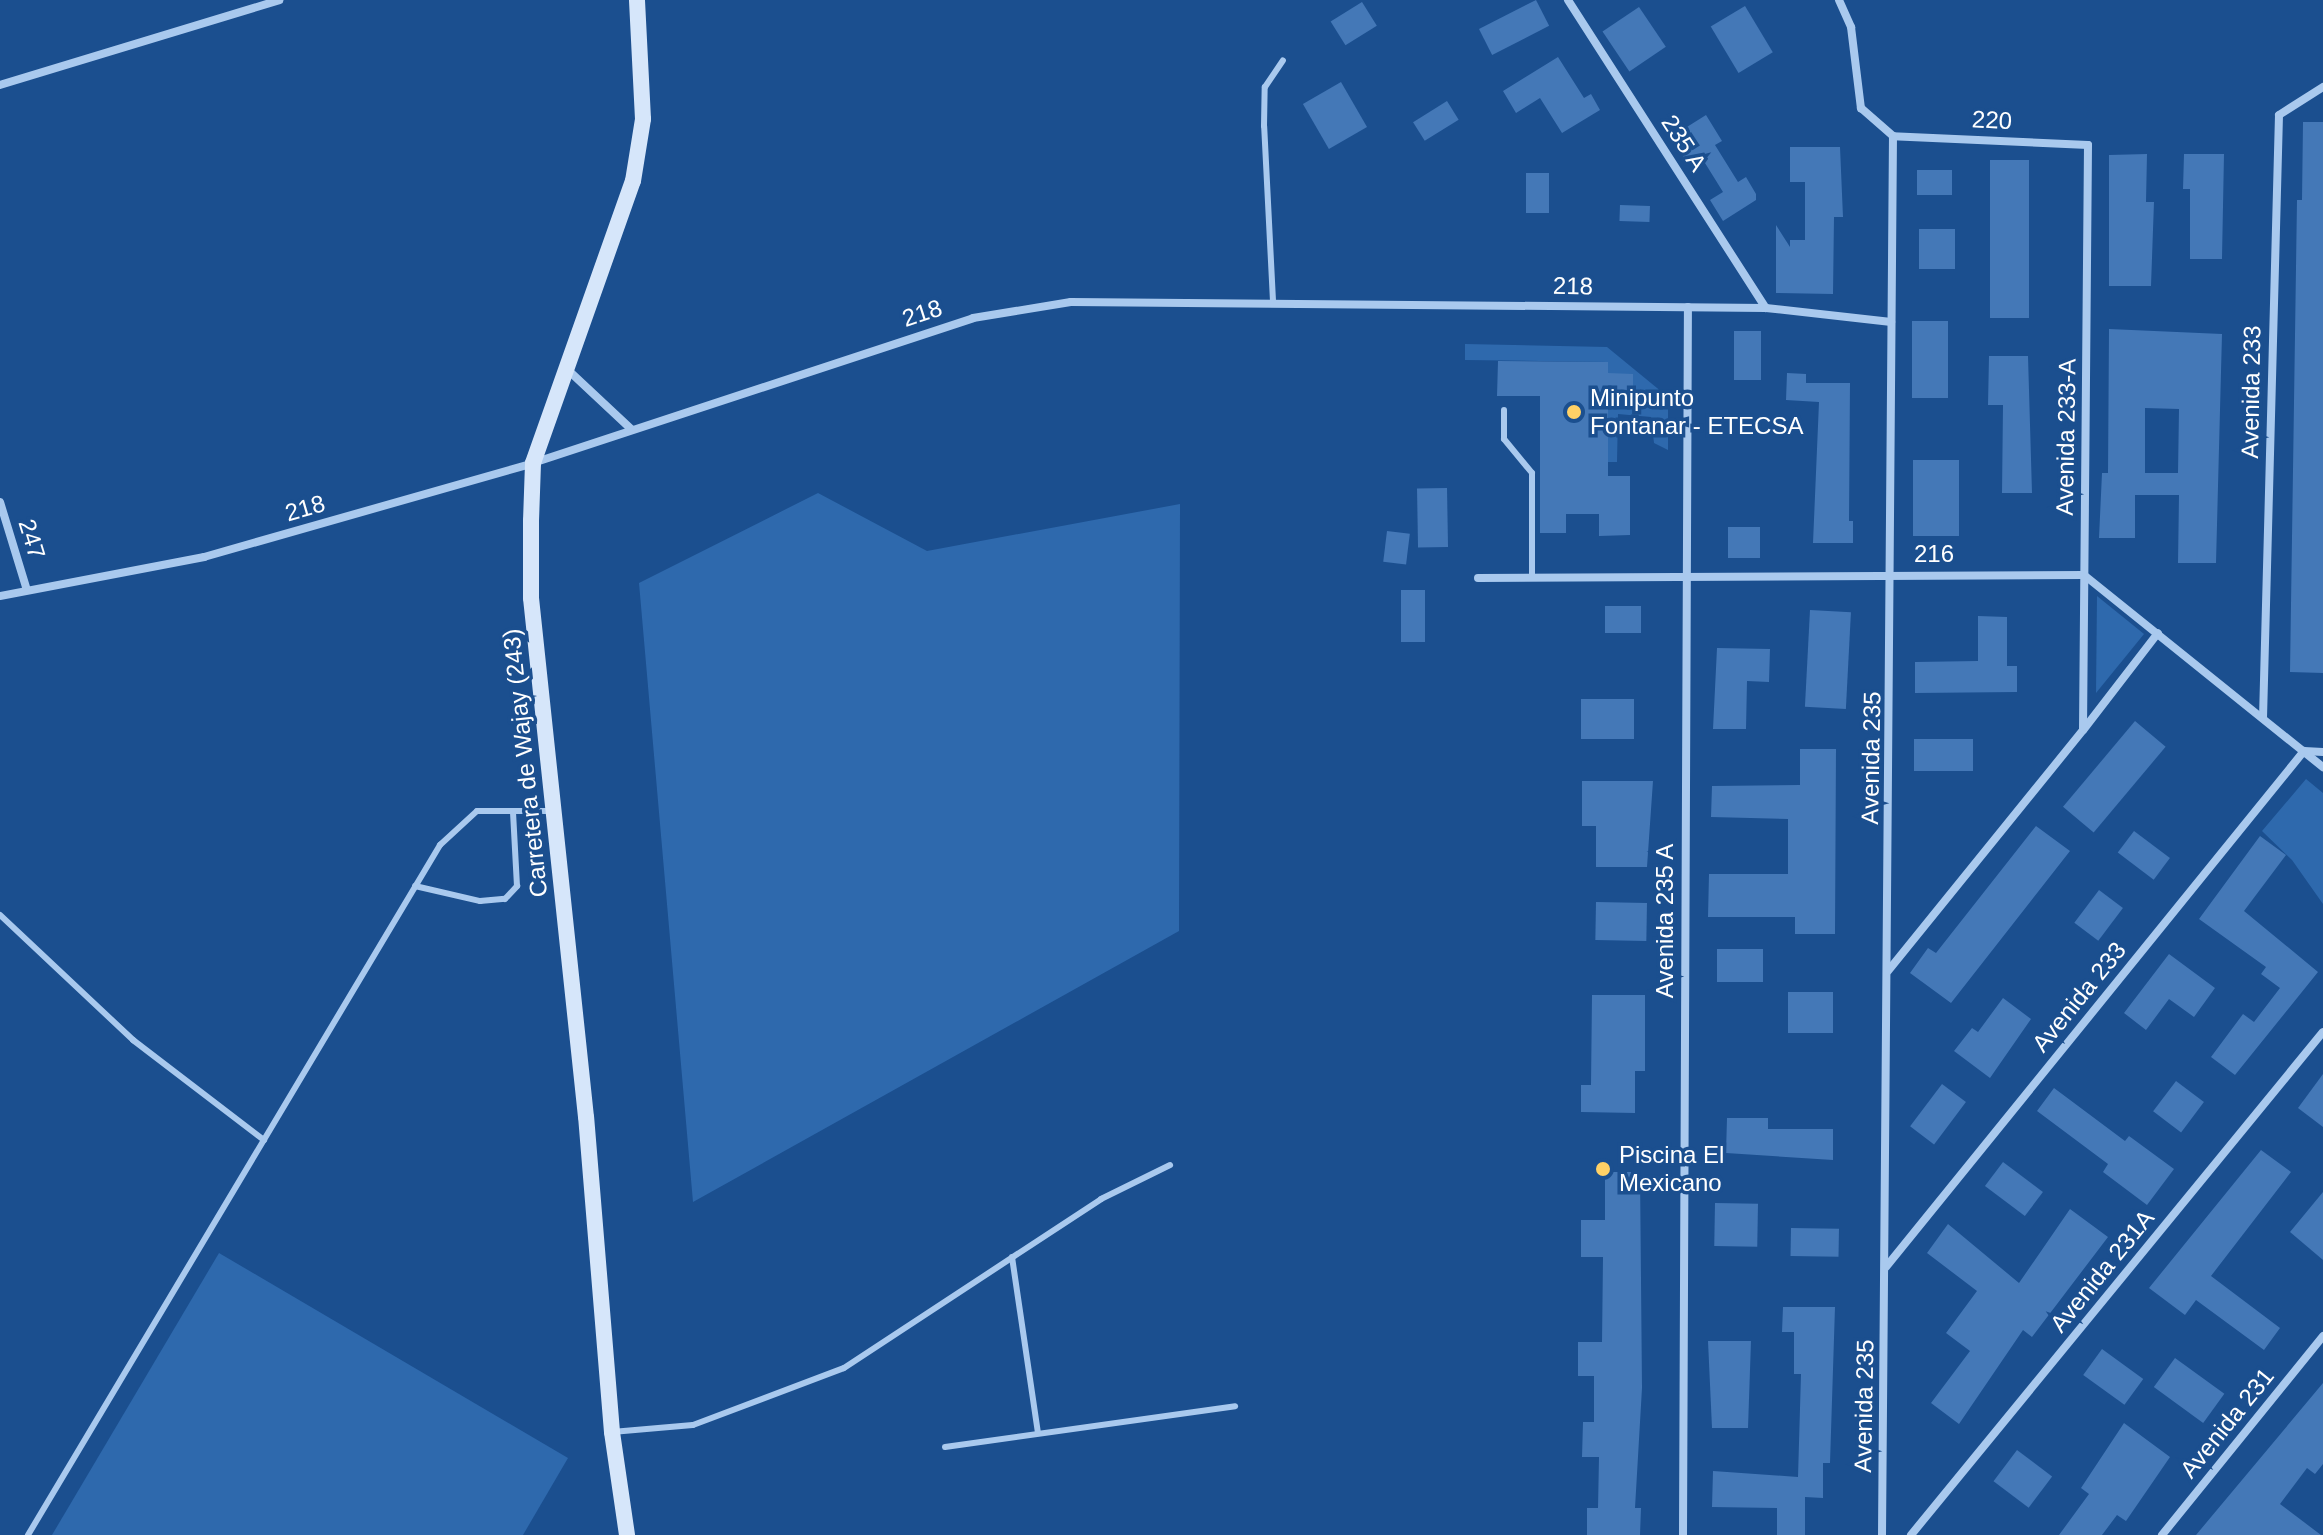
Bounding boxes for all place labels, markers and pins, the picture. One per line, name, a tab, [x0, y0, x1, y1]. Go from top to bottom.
place label: Minipunto Fontanar - ETECSA	[1590, 384, 1803, 440]
marker: Minipunto Fontanar - ETECSA	[1565, 403, 1583, 421]
place label: Piscina El Mexicano	[1619, 1141, 1724, 1197]
marker: Piscina El Mexicano	[1594, 1160, 1612, 1178]

